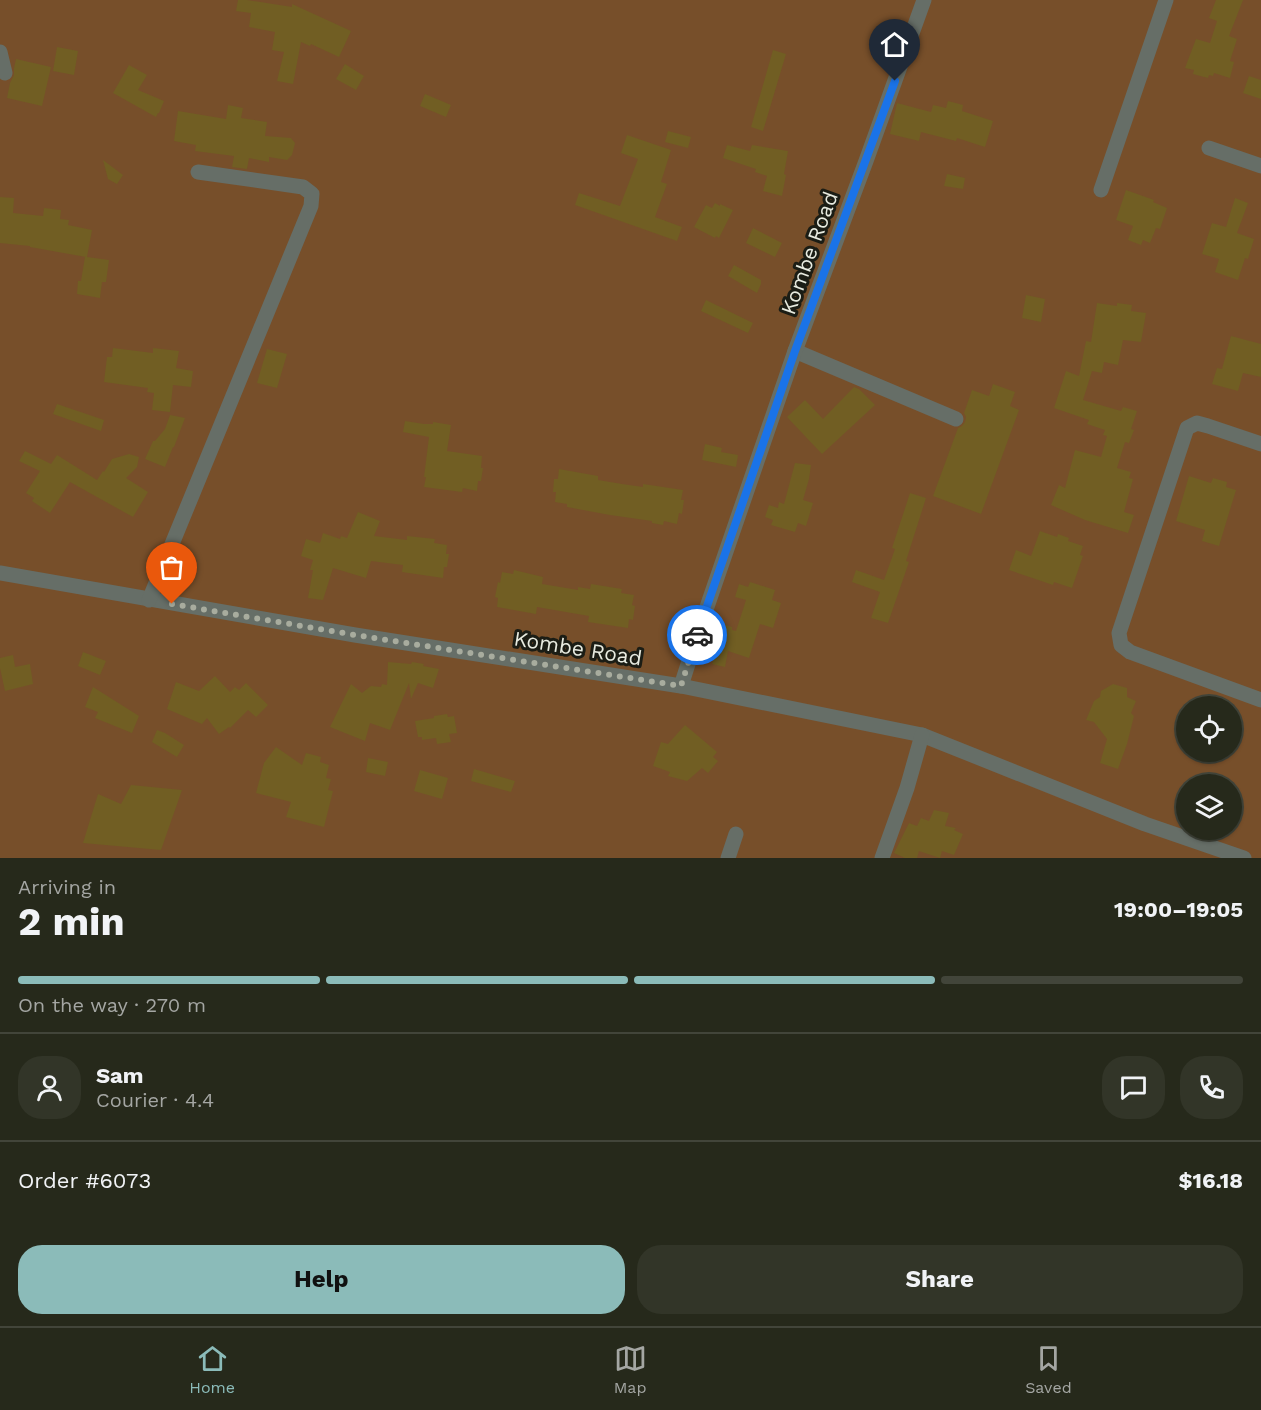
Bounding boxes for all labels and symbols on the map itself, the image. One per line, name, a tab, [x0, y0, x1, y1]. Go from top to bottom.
pin	[869, 19, 920, 81]
street label: Kombe Road	[775, 188, 843, 318]
pin	[146, 542, 197, 604]
courier	[667, 605, 727, 665]
street label: Kombe Road	[512, 626, 644, 670]

